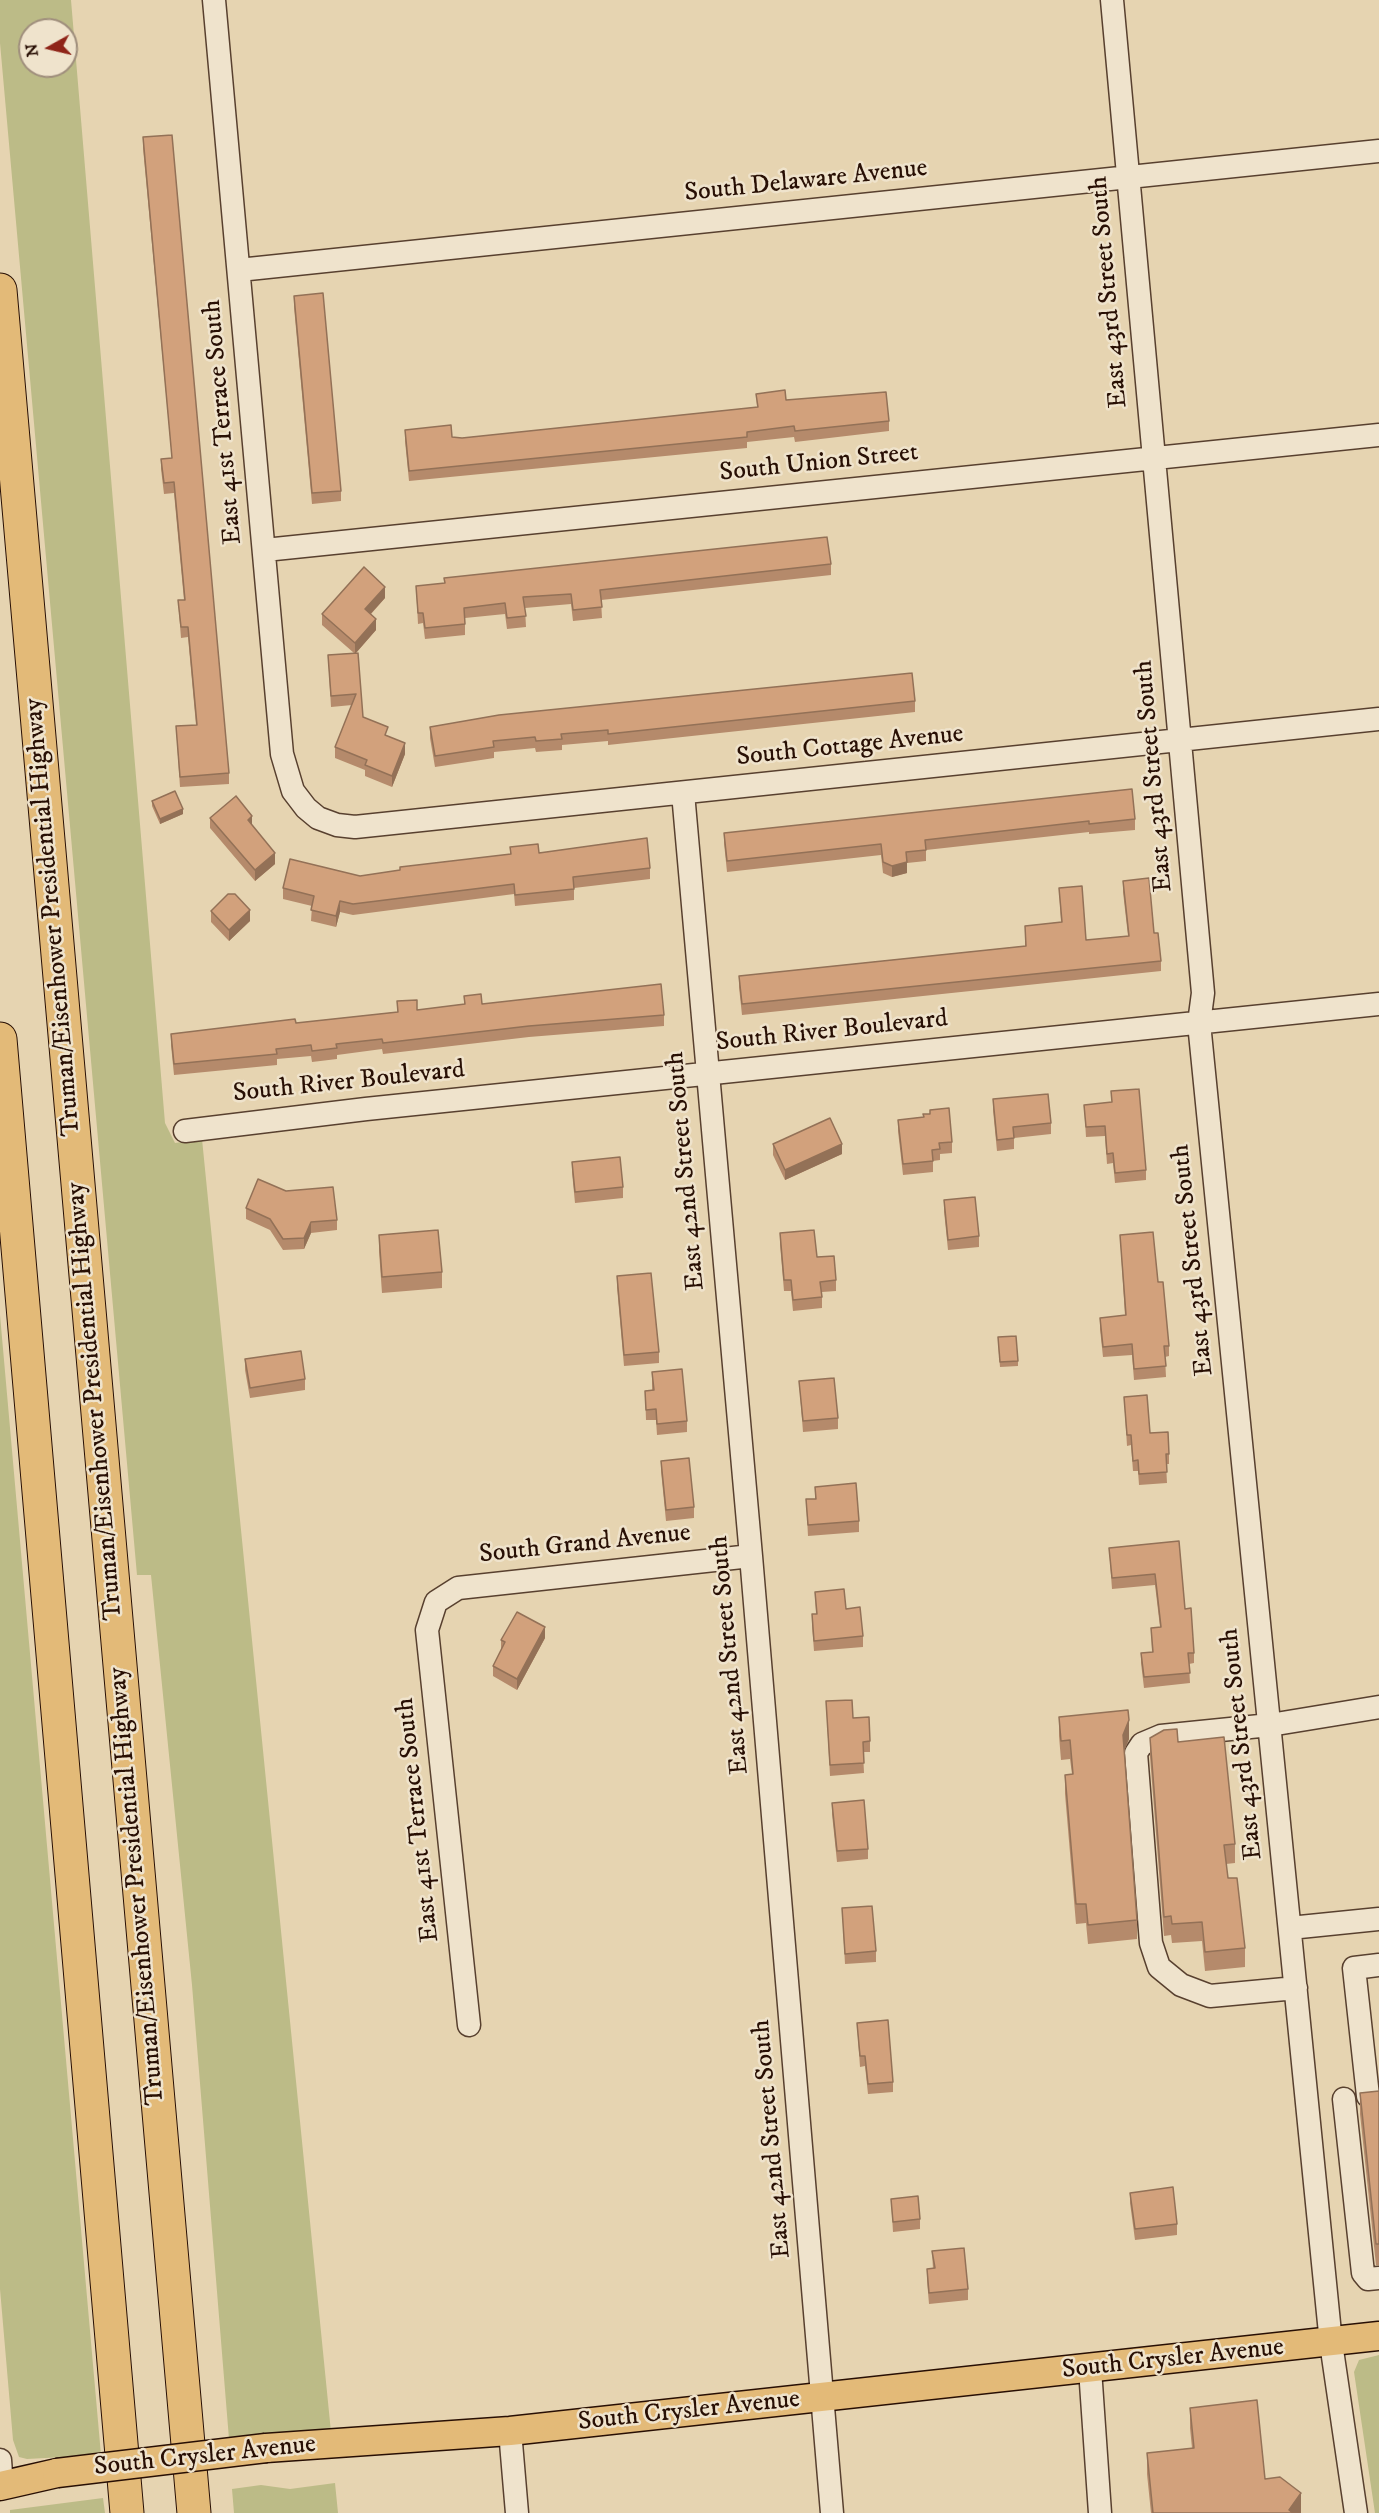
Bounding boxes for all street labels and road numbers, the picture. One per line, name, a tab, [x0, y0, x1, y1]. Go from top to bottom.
street label: South Delaware Avenue	[683, 154, 929, 210]
street label: East 43rd Street South	[1084, 175, 1136, 409]
street label: East 41st Terrace South	[198, 298, 250, 546]
street label: South Union Street	[718, 438, 920, 490]
street label: East 43rd Street South	[1129, 659, 1181, 893]
street label: Truman/Eisenhower Presidential Highway	[19, 697, 89, 1137]
street label: South Cottage Avenue	[735, 720, 965, 774]
street label: South River Boulevard	[715, 1004, 949, 1060]
street label: East 42nd Street South	[661, 1050, 713, 1292]
street label: South River Boulevard	[232, 1055, 466, 1111]
street label: East 43rd Street South	[1166, 1143, 1222, 1377]
street label: Truman/Eisenhower Presidential Highway	[61, 1181, 131, 1621]
street label: South Grand Avenue	[478, 1518, 692, 1572]
street label: East 42nd Street South	[705, 1534, 757, 1776]
street label: East 43rd Street South	[1215, 1627, 1271, 1861]
street label: Truman/Eisenhower Presidential Highway	[103, 1666, 173, 2106]
street label: East 41st Terrace South	[391, 1696, 447, 1944]
street label: East 42nd Street South	[747, 2018, 799, 2260]
street label: South Crysler Avenue	[1061, 2333, 1285, 2387]
street label: South Crysler Avenue	[577, 2385, 801, 2439]
street label: South Crysler Avenue	[93, 2430, 317, 2484]

